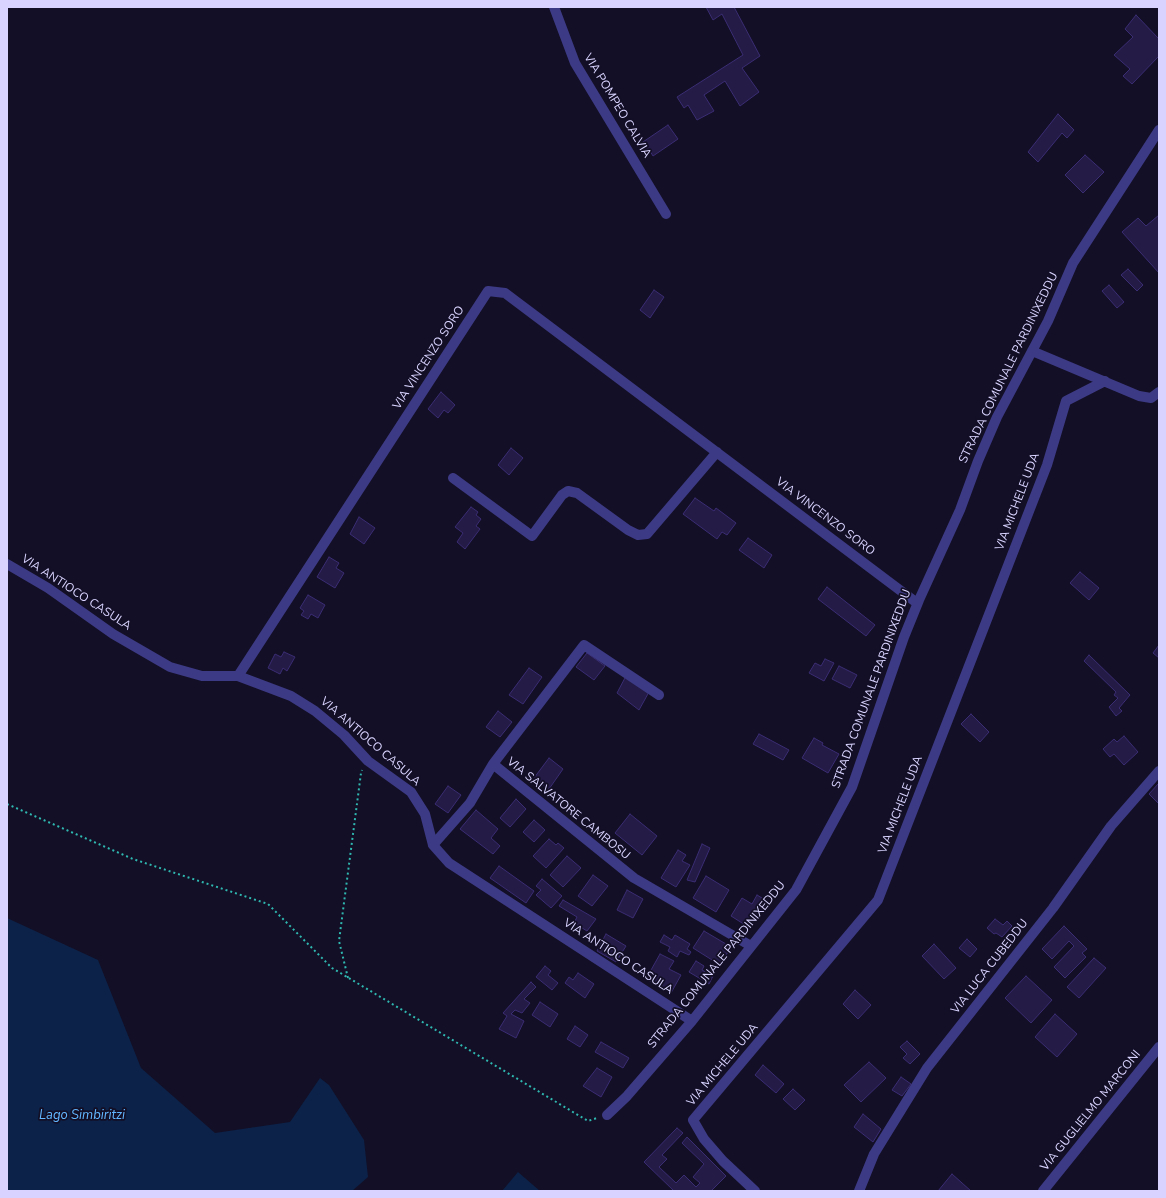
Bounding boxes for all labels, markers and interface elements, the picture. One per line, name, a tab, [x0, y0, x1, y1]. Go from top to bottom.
street label: VIA POMPEO CALVIA	[580, 51, 654, 161]
street label: STRADA COMUNALE PARDINIXEDDU	[956, 270, 1062, 466]
street label: VIA VINCENZO SORO	[390, 304, 468, 412]
street label: VIA MICHELE UDA	[993, 451, 1043, 553]
street label: VIA VINCENZO SORO	[773, 475, 877, 559]
street label: VIA ANTIOCO CASULA	[18, 552, 134, 634]
street label: STRADA COMUNALE PARDINIXEDDU	[829, 588, 915, 790]
street label: VIA ANTIOCO CASULA	[317, 695, 423, 789]
street label: VIA MICHELE UDA	[876, 754, 926, 856]
street label: VIA SALVATORE CAMBOSU	[503, 755, 633, 863]
street label: STRADA COMUNALE PARDINIXEDDU	[645, 879, 789, 1051]
street label: VIA ANTIOCO CASULA	[560, 916, 676, 998]
street label: VIA LUCA CUBEDDU	[949, 917, 1031, 1017]
street label: VIA MICHELE UDA	[684, 1021, 762, 1109]
street label: VIA GUGLIELMO MARCONI	[1038, 1048, 1144, 1174]
water label: Lago Simbiritzi	[39, 1108, 125, 1124]

